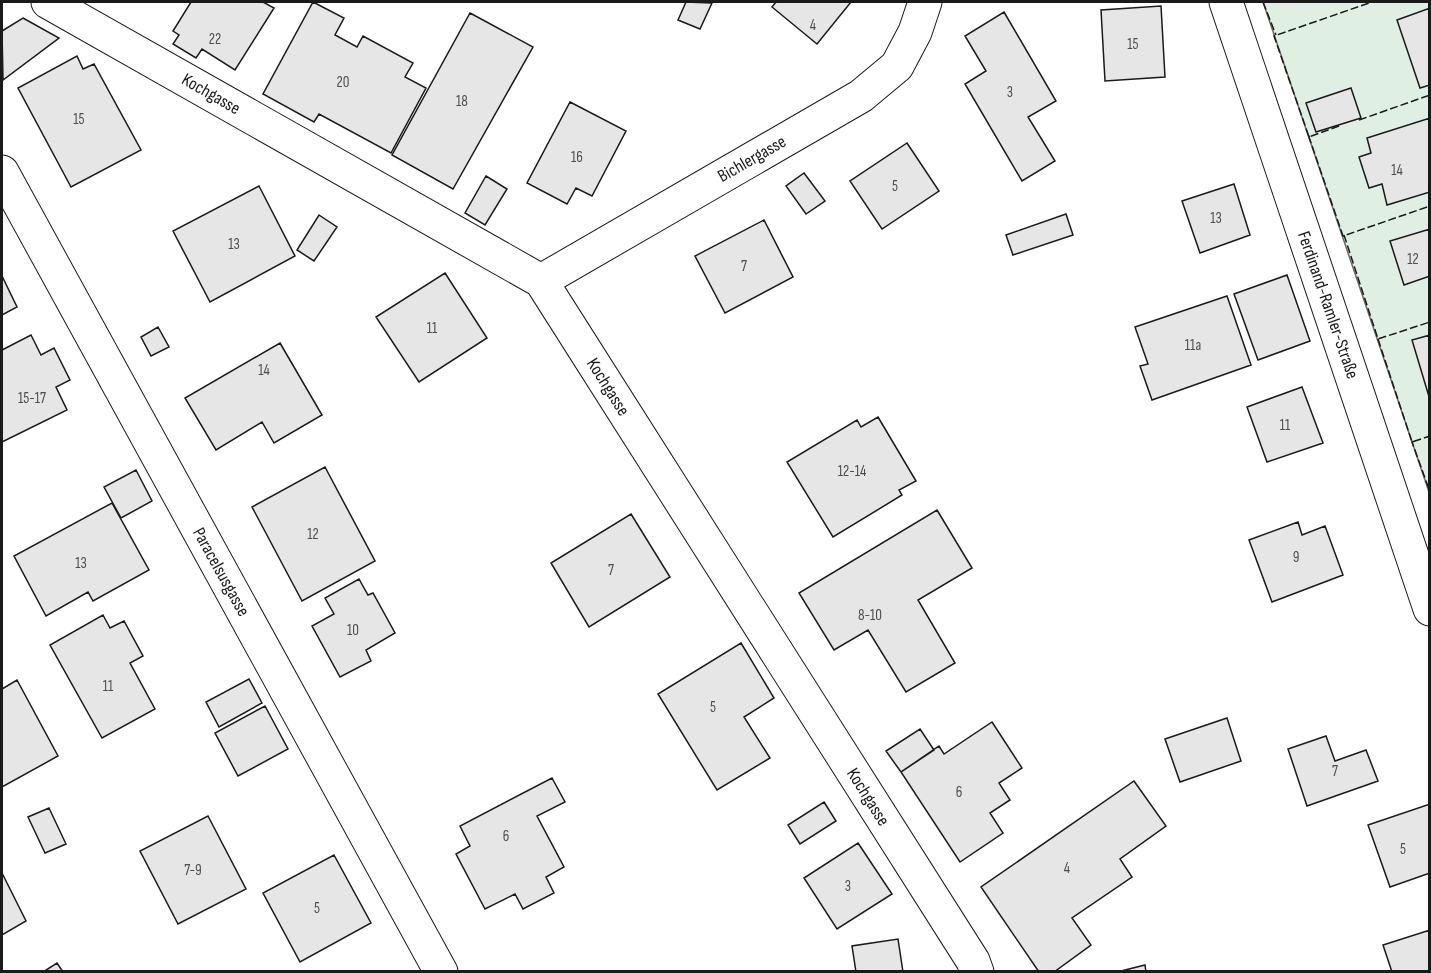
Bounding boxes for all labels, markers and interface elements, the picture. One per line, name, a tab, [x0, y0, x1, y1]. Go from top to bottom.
house number: 4	[810, 16, 816, 35]
house number: 22	[209, 30, 221, 49]
house number: 15	[1127, 35, 1139, 54]
street label: Kochgasse	[178, 69, 244, 119]
house number: 20	[337, 73, 349, 92]
house number: 3	[1007, 83, 1013, 102]
house number: 18	[456, 92, 468, 111]
house number: 15	[73, 110, 85, 129]
street label: Bichlergasse	[714, 131, 790, 187]
house number: 16	[571, 148, 583, 167]
house number: 14	[1391, 161, 1403, 180]
house number: 5	[892, 177, 898, 196]
house number: 13	[1210, 209, 1222, 228]
street label: Ferdinand-Ramler-Straße	[1293, 229, 1363, 381]
house number: 13	[228, 235, 240, 254]
house number: 12	[1407, 250, 1419, 269]
house number: 7	[741, 257, 747, 276]
house number: 11	[427, 319, 438, 338]
house number: 11a	[1185, 336, 1201, 355]
street label: Kochgasse	[582, 354, 634, 420]
house number: 14	[258, 361, 270, 380]
house number: 15-17	[18, 389, 46, 408]
house number: 11	[1280, 416, 1291, 435]
house number: 12-14	[838, 462, 866, 481]
street label: Paracelsusgasse	[188, 524, 254, 620]
house number: 12	[307, 525, 319, 544]
house number: 9	[1293, 548, 1299, 567]
house number: 13	[75, 554, 87, 573]
house number: 7	[608, 561, 614, 580]
house number: 8-10	[858, 606, 882, 625]
house number: 10	[347, 621, 359, 640]
house number: 11	[103, 677, 114, 696]
house number: 5	[710, 698, 716, 717]
house number: 7	[1332, 762, 1338, 781]
street label: Kochgasse	[842, 764, 894, 830]
house number: 6	[956, 783, 962, 802]
house number: 6	[503, 827, 509, 846]
house number: 5	[1400, 840, 1406, 859]
house number: 4	[1064, 859, 1070, 878]
house number: 7-9	[184, 861, 202, 880]
house number: 3	[845, 877, 851, 896]
house number: 5	[314, 899, 320, 918]

